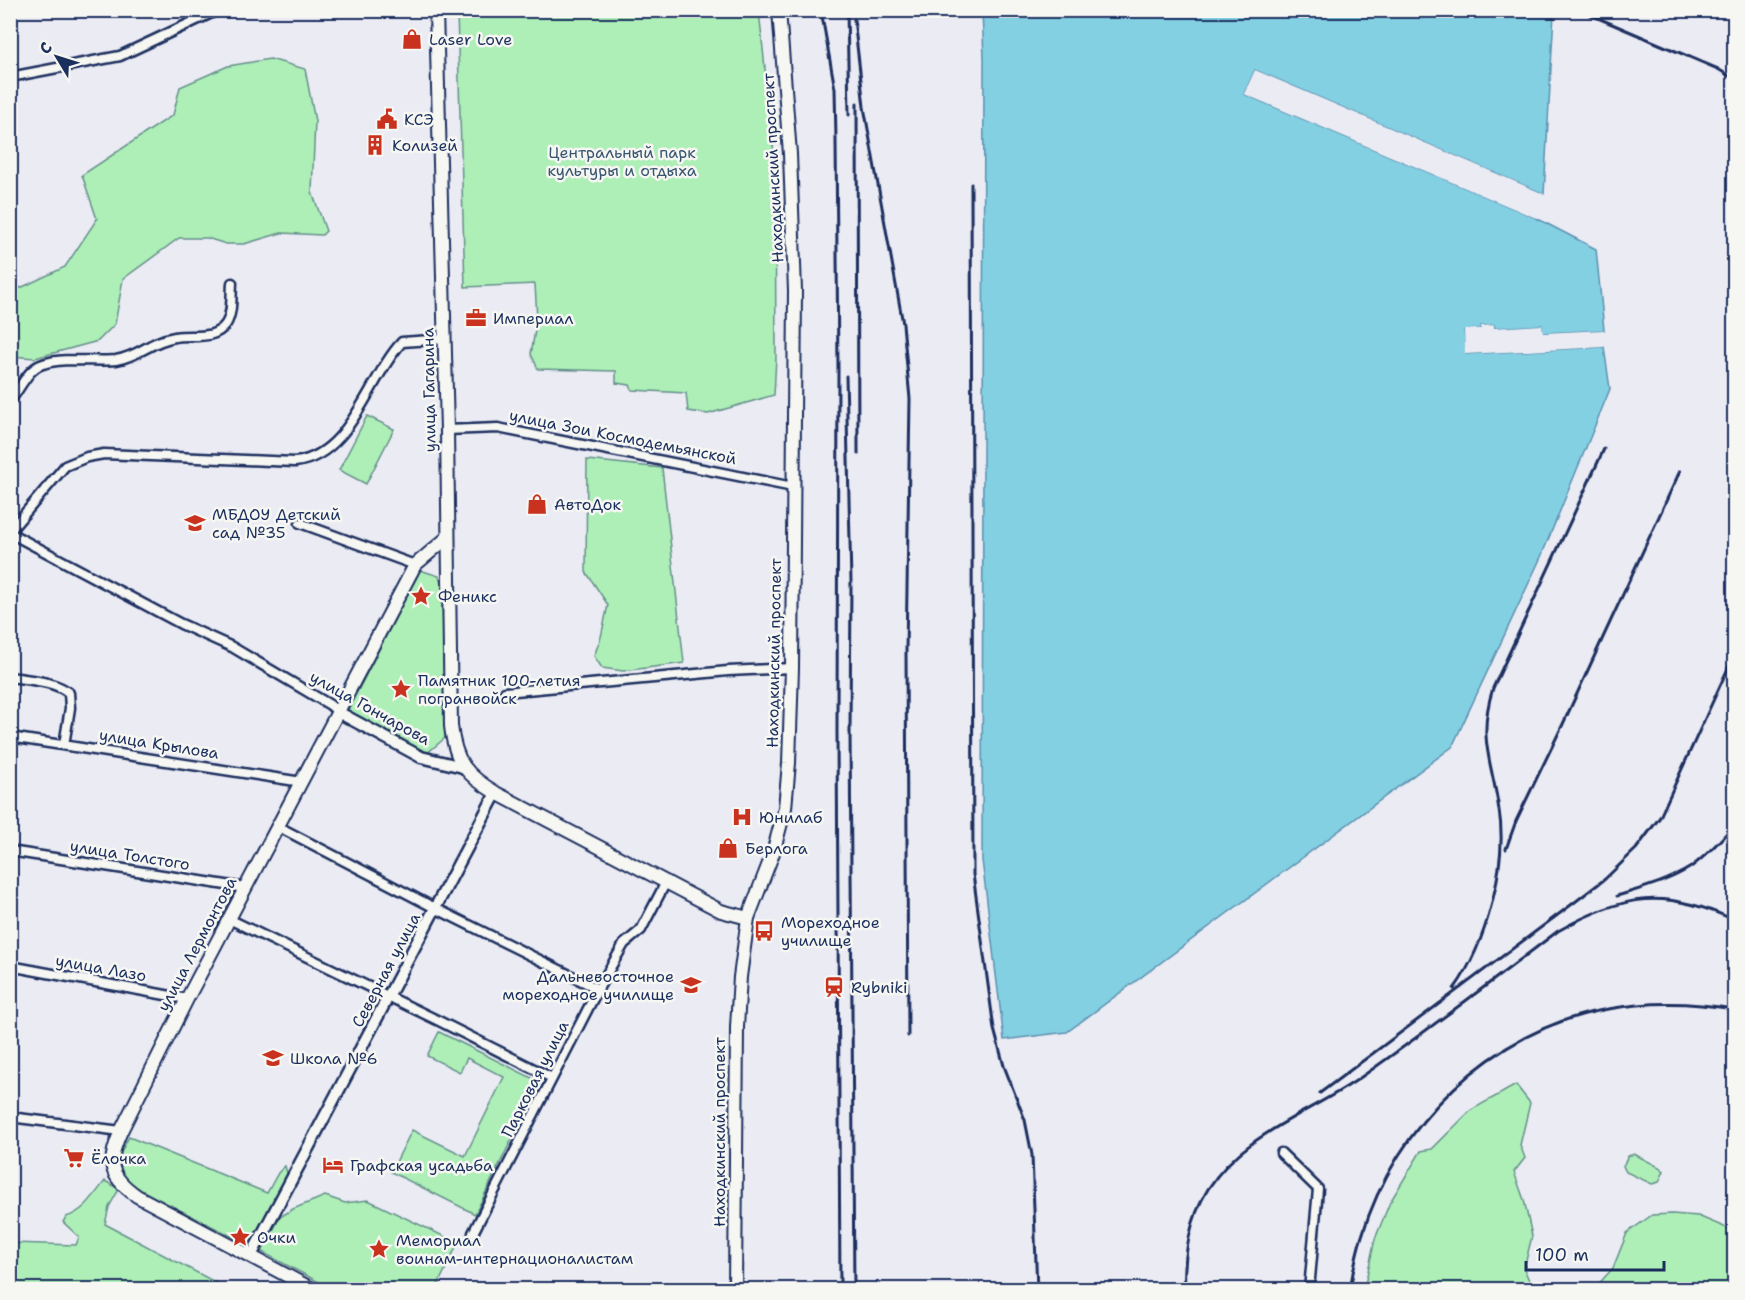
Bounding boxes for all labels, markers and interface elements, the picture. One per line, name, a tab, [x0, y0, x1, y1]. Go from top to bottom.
north arrow	[27, 27, 87, 87]
shop icon: Laser Love	[400, 27, 424, 51]
place label: Laser Love	[429, 29, 512, 50]
text: С	[34, 38, 57, 58]
street label: Находкинский проспект	[758, 72, 788, 263]
public building icon: КСЭ	[375, 107, 399, 131]
place label: КСЭ	[404, 109, 434, 130]
building icon: Колизей	[363, 133, 387, 157]
place label: Колизей	[392, 135, 458, 156]
park label: Центральный парк культуры и отдыха	[547, 142, 697, 181]
office icon: Империал	[464, 306, 488, 330]
place label: Империал	[493, 308, 573, 329]
street label: улица Гагарина	[417, 328, 441, 452]
street label: улица Зои Космодемьянской	[508, 405, 738, 469]
shop icon: АвтоДок	[525, 492, 549, 516]
place label: АвтоДок	[554, 494, 621, 515]
place label: МБДОУ Детский сад №35	[212, 504, 341, 543]
school or university icon: МБДОУ Детский сад №35	[183, 511, 207, 535]
street label: Находкинский проспект	[762, 557, 786, 748]
place icon: Феникс	[409, 584, 433, 608]
place label: Феникс	[438, 586, 497, 607]
street label: улица Гончарова	[306, 666, 434, 750]
place label: Памятник 100-летия погранвойск	[418, 670, 580, 709]
place icon: Памятник 100-летия погранвойск	[389, 677, 413, 701]
street label: улица Крылова	[98, 724, 220, 764]
hospital icon: Юнилаб	[730, 805, 754, 829]
place label: Юнилаб	[759, 807, 823, 828]
street label: улица Толстого	[69, 835, 191, 875]
shop icon: Берлога	[716, 836, 740, 860]
place label: Берлога	[745, 838, 808, 859]
street label: улица Лермонтова	[153, 873, 241, 1015]
street label: Северная улица	[347, 909, 425, 1031]
place label: Мореходное училище	[781, 912, 880, 951]
bus stop icon: Мореходное училище	[752, 919, 776, 943]
street label: улица Лазо	[54, 950, 148, 986]
place label: Дальневосточное мореходное училище	[502, 966, 674, 1005]
school or university icon: Дальневосточное мореходное училище	[679, 973, 703, 997]
station icon: Rybniki	[822, 975, 846, 999]
place label: Rybniki	[851, 977, 908, 998]
street label: Парковая улица	[497, 1017, 573, 1141]
street label: Находкинский проспект	[709, 1036, 730, 1227]
school or university icon: Школа №6	[261, 1046, 285, 1070]
place label: Школа №6	[290, 1048, 378, 1069]
supermarket icon: Ёлочка	[62, 1146, 86, 1170]
place label: Ёлочка	[91, 1148, 146, 1169]
hotel icon: Графская усадьба	[321, 1153, 345, 1177]
place label: Графская усадьба	[350, 1155, 493, 1176]
place icon: Очки	[228, 1225, 252, 1249]
place label: Очки	[257, 1227, 296, 1248]
place label: Мемориал воинам-интернационалистам	[396, 1230, 633, 1269]
scale bar	[1526, 1234, 1664, 1272]
place icon: Мемориал воинам-интернационалистам	[367, 1237, 391, 1261]
text: 100 m	[1535, 1243, 1589, 1267]

